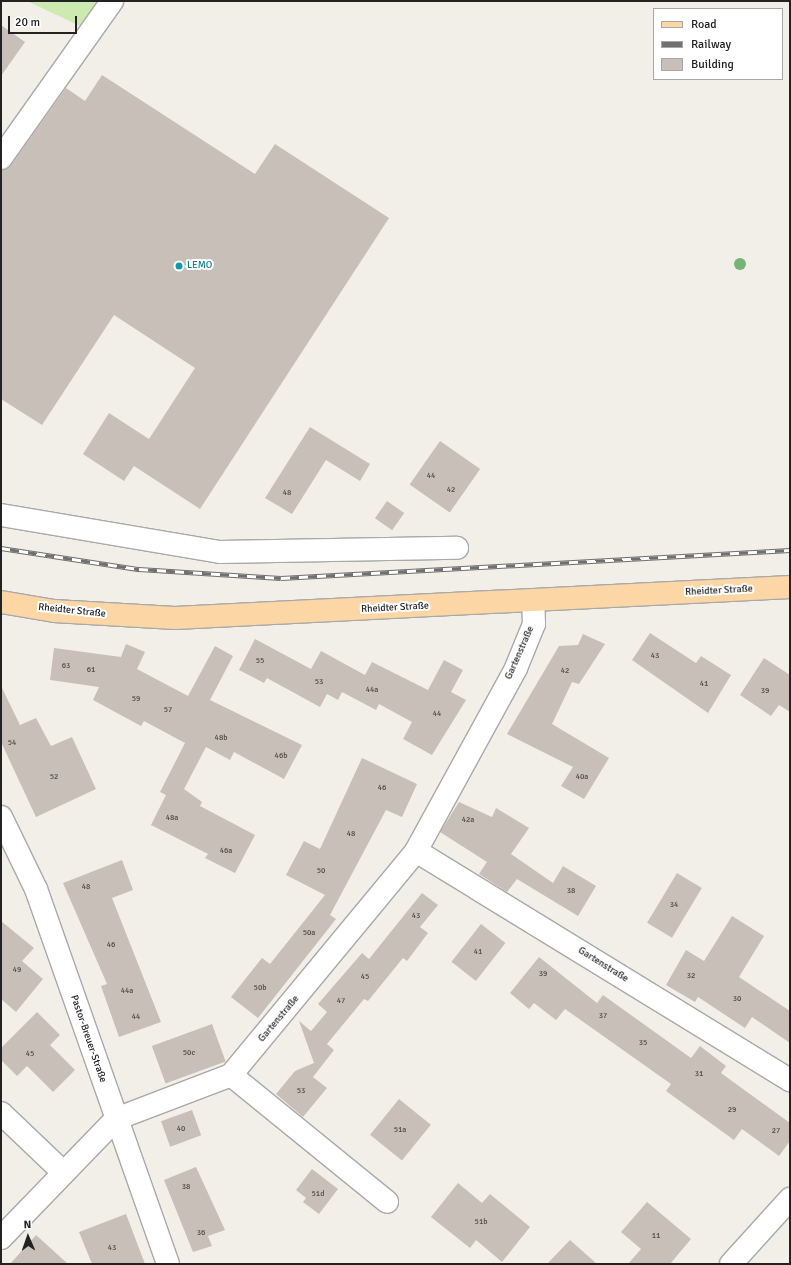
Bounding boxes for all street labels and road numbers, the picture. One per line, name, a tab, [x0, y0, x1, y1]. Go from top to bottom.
street label: Rheidter Straße	[685, 583, 753, 599]
street label: Rheidter Straße	[361, 600, 429, 616]
street label: Rheidter Straße	[38, 601, 106, 621]
street label: Gartenstraße	[503, 624, 537, 682]
street label: Gartenstraße	[576, 945, 630, 985]
street label: Gartenstraße	[256, 993, 302, 1045]
street label: Pastor-Breuer-Straße	[67, 994, 109, 1084]

